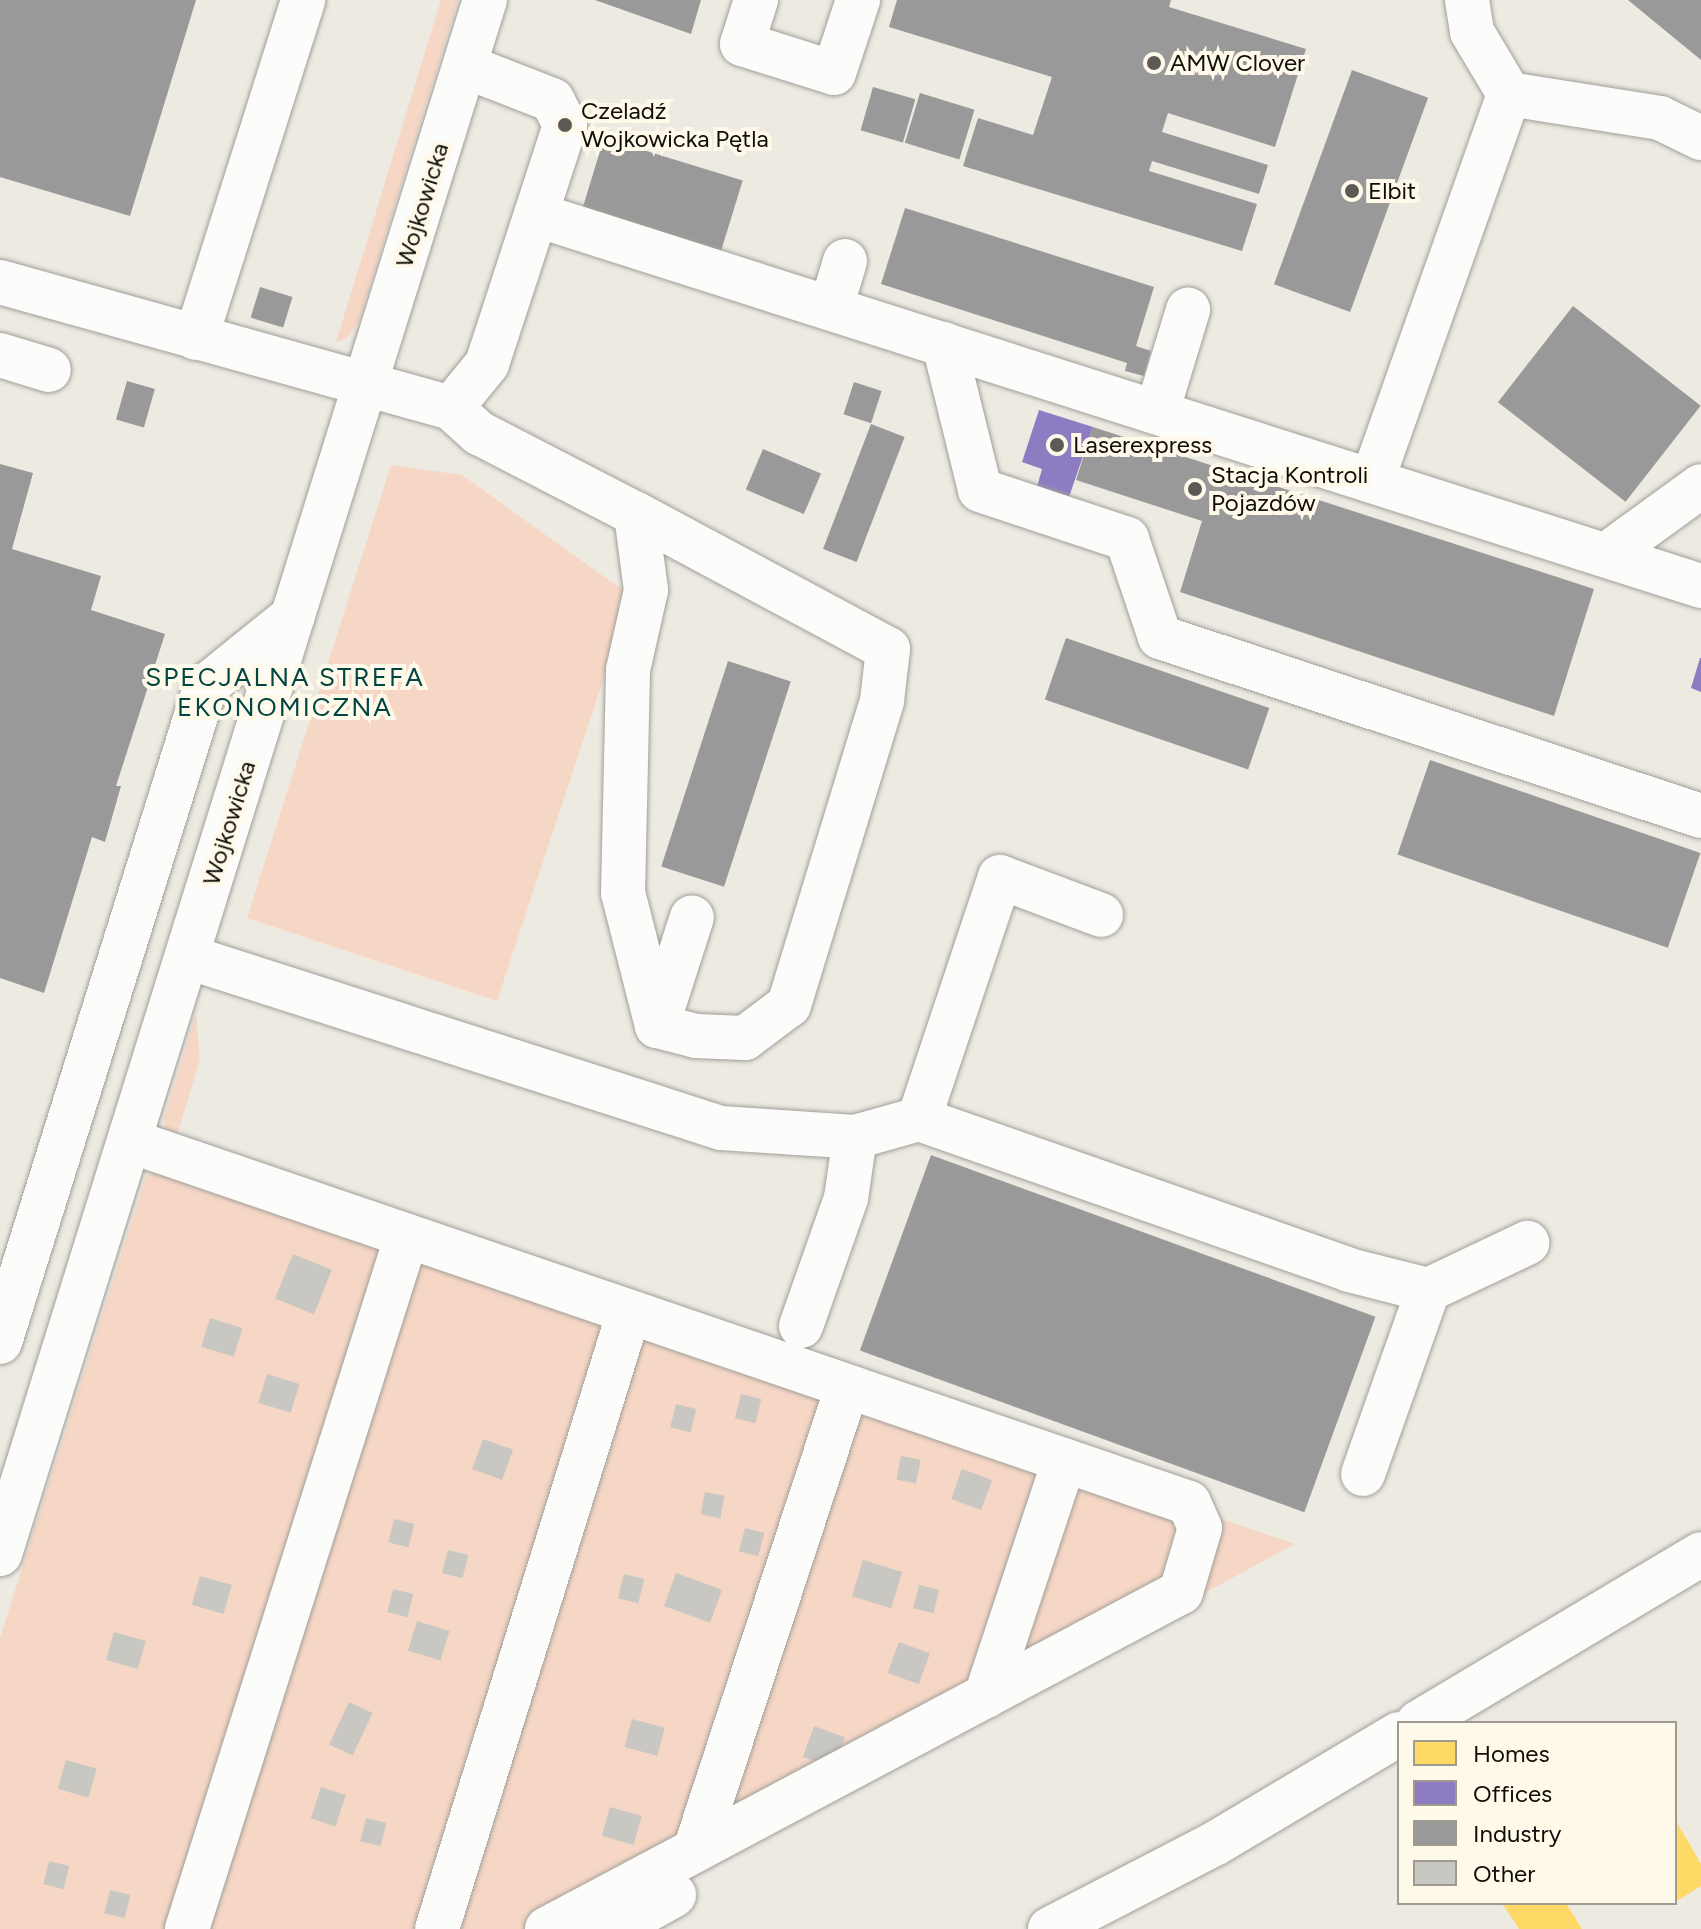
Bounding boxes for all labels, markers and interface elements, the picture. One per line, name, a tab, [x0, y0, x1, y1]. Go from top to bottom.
place label: AMW Clover	[1170, 49, 1305, 77]
marker: AMW Clover	[1145, 54, 1163, 72]
place label: Czeladź Wojkowicka Pętla	[581, 97, 769, 153]
marker: Czeladź Wojkowicka Pętla	[556, 116, 574, 134]
street label: Wojkowicka	[389, 139, 455, 271]
place label: Elbit	[1368, 177, 1416, 205]
marker: Elbit	[1343, 182, 1361, 200]
place label: Laserexpress	[1073, 431, 1212, 459]
marker: Laserexpress	[1048, 436, 1066, 454]
place label: Stacja Kontroli Pojazdów	[1211, 461, 1368, 517]
marker: Stacja Kontroli Pojazdów	[1186, 480, 1204, 498]
district label: SPECJALNA STREFA EKONOMICZNA	[145, 662, 425, 724]
street label: Wojkowicka	[196, 757, 262, 889]
legend	[1397, 1721, 1677, 1905]
text: Homes	[1473, 1739, 1550, 1768]
text: Offices	[1473, 1779, 1552, 1808]
text: Industry	[1473, 1819, 1561, 1848]
text: Other	[1473, 1859, 1535, 1888]

